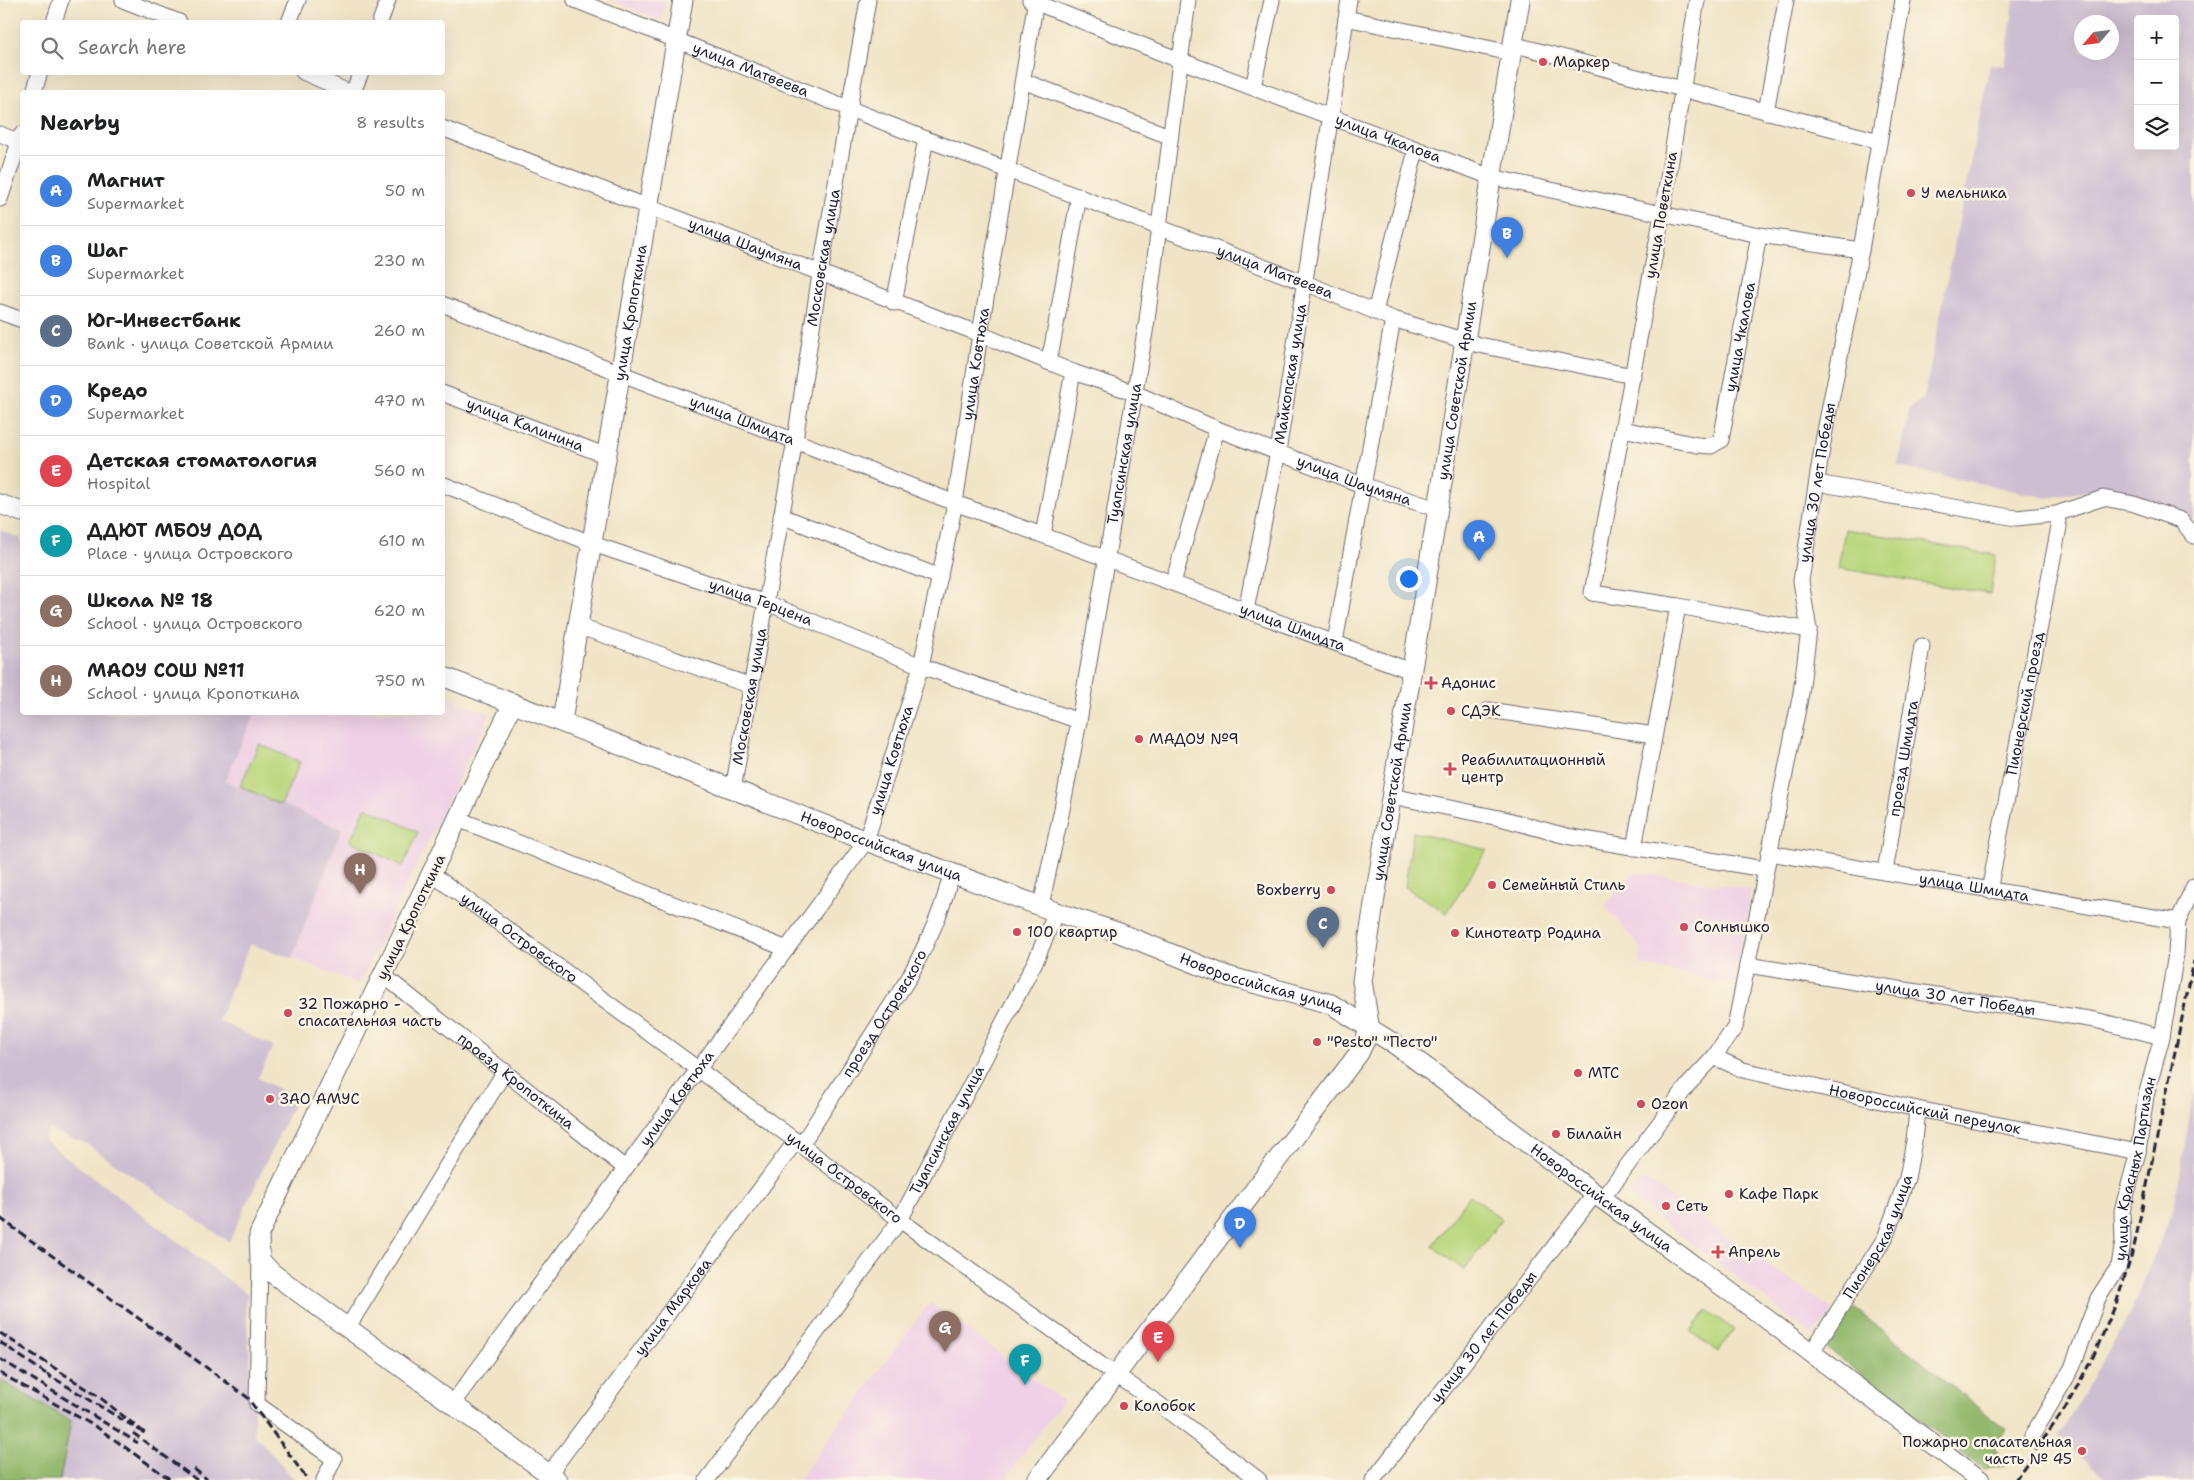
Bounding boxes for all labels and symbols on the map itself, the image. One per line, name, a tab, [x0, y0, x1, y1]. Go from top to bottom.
north arrow	[2074, 15, 2119, 60]
street label: улица Матвеева	[690, 38, 812, 102]
place label: Маркер	[1553, 52, 1610, 72]
marker: Маркер	[1537, 56, 1549, 68]
street label: улица Чкалова	[1333, 110, 1444, 168]
street label: улица Поветкина	[1640, 149, 1682, 280]
place label: У мельника	[1921, 183, 2008, 203]
street label: Московская улица	[802, 187, 845, 328]
marker: У мельника	[1905, 187, 1917, 199]
street label: улица Шаумяна	[686, 213, 806, 275]
pin: B	[1491, 217, 1523, 258]
street label: улица Матвеева	[1214, 240, 1337, 304]
street label: улица Кропоткина	[609, 243, 652, 382]
street label: улица Чкалова	[1720, 280, 1760, 394]
street label: улица Советской Армии	[1433, 299, 1481, 481]
street label: Майкопская улица	[1269, 302, 1311, 446]
street label: улица Ковтюха	[957, 305, 994, 422]
street label: Туапсинская улица	[1102, 381, 1146, 526]
street label: улица Шмидта	[687, 391, 798, 450]
street label: улица Калинина	[464, 393, 587, 456]
street label: улица 30 лет Победы	[1794, 401, 1840, 564]
street label: улица Шаумяна	[1294, 451, 1414, 510]
pin: A	[1463, 520, 1495, 561]
your location	[1396, 566, 1422, 592]
street label: улица Герцена	[706, 574, 816, 631]
street label: улица Шмидта	[1237, 599, 1349, 656]
street label: Московская улица	[727, 626, 772, 767]
street label: Пионерский проезд	[2002, 630, 2049, 777]
place label: Адонис	[1441, 673, 1496, 693]
marker: Адонис	[1425, 677, 1437, 689]
street label: проезд Шмидта	[1884, 698, 1923, 818]
street label: улица Советской Армии	[1368, 700, 1417, 882]
place label: СДЭК	[1461, 701, 1501, 721]
street label: улица Ковтюха	[865, 702, 918, 818]
marker: СДЭК	[1445, 705, 1457, 717]
place label: МАДОУ №9	[1149, 729, 1239, 749]
marker: МАДОУ №9	[1133, 733, 1145, 745]
place label: Реабилитационный центр	[1461, 750, 1606, 787]
marker: Реабилитационный центр	[1443, 762, 1457, 776]
street label: Новороссийская улица	[797, 806, 965, 886]
street label: улица Кропоткина	[372, 850, 450, 983]
pin: H	[344, 853, 376, 894]
street label: улица Шмидта	[1918, 868, 2031, 906]
place label: Семейный Стиль	[1502, 875, 1626, 895]
marker: Семейный Стиль	[1486, 879, 1498, 891]
place label: Boxberry	[1256, 880, 1321, 900]
marker: Boxberry	[1325, 884, 1337, 896]
street label: улица Островского	[456, 888, 582, 988]
pin: C	[1307, 907, 1339, 948]
place label: Солнышко	[1694, 917, 1770, 937]
marker: Солнышко	[1678, 921, 1690, 933]
place label: 100 квартир	[1027, 922, 1117, 942]
place label: Кинотеатр Родина	[1465, 923, 1602, 943]
marker: 100 квартир	[1011, 926, 1023, 938]
marker: Кинотеатр Родина	[1449, 927, 1461, 939]
street label: проезд Островского	[837, 946, 932, 1081]
street label: Новороссийская улица	[1177, 948, 1348, 1020]
street label: улица 30 лет Победы	[1874, 975, 2037, 1020]
place label: 32 Пожарно - спасательная часть	[298, 994, 442, 1031]
marker: 32 Пожарно - спасательная часть	[282, 1007, 294, 1019]
street label: проезд Кропоткина	[453, 1028, 579, 1134]
place label: "Pesto" "Песто"	[1327, 1032, 1438, 1052]
marker: "Pesto" "Песто"	[1311, 1036, 1323, 1048]
street label: улица Ковтюха	[635, 1046, 719, 1150]
street label: Туапсинская улица	[905, 1062, 989, 1198]
place label: МТС	[1588, 1063, 1619, 1083]
marker: МТС	[1572, 1067, 1584, 1079]
street label: улица Красных Партизан	[2110, 1074, 2161, 1262]
street label: Новороссийский переулок	[1827, 1080, 2023, 1139]
place label: ЗАО АМУС	[280, 1089, 360, 1109]
marker: ЗАО АМУС	[264, 1093, 276, 1105]
place label: Ozon	[1651, 1094, 1688, 1114]
marker: Ozon	[1635, 1098, 1647, 1110]
place label: Билайн	[1566, 1124, 1622, 1144]
street label: улица Островского	[782, 1127, 906, 1228]
marker: Билайн	[1550, 1128, 1562, 1140]
street label: Новороссийская улица	[1526, 1139, 1677, 1257]
street label: Пионерская улица	[1838, 1171, 1918, 1303]
place label: Кафе Парк	[1739, 1184, 1818, 1204]
marker: Кафе Парк	[1723, 1188, 1735, 1200]
place label: Сеть	[1676, 1196, 1709, 1216]
marker: Сеть	[1660, 1200, 1672, 1212]
pin: D	[1224, 1207, 1256, 1248]
place label: Апрель	[1728, 1242, 1781, 1262]
marker: Апрель	[1712, 1246, 1724, 1258]
street label: улица Маркова	[630, 1254, 716, 1360]
street label: улица 30 лет Победы	[1426, 1267, 1541, 1407]
pin: G	[929, 1311, 961, 1352]
pin: E	[1142, 1321, 1174, 1362]
pin: F	[1009, 1344, 1041, 1385]
place label: Колобок	[1134, 1396, 1195, 1416]
marker: Колобок	[1118, 1400, 1130, 1412]
place label: Пожарно спасательная часть № 45	[1903, 1432, 2072, 1469]
marker: Пожарно спасательная часть № 45	[2076, 1445, 2088, 1457]

